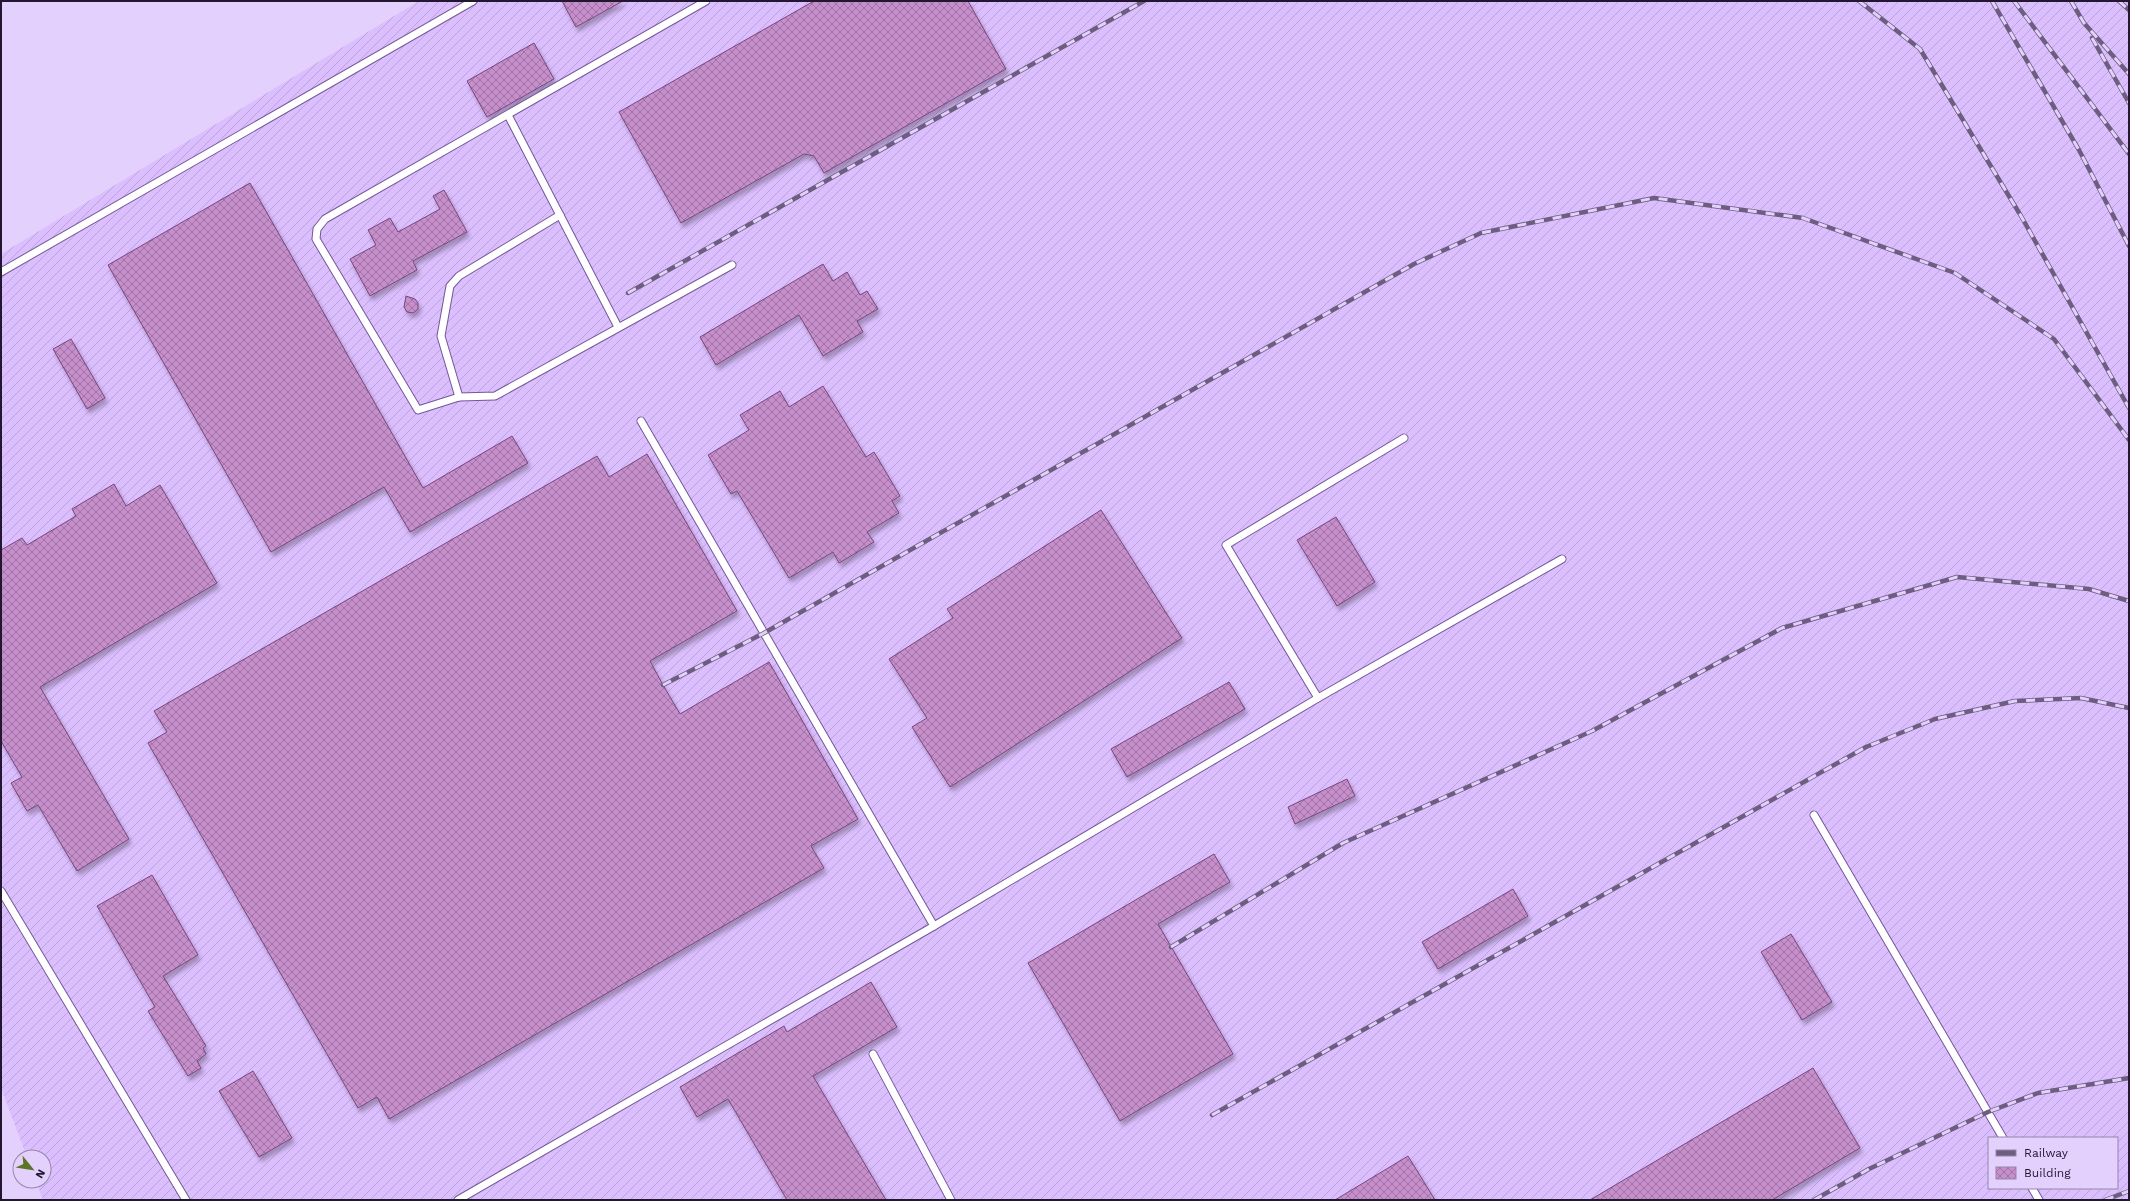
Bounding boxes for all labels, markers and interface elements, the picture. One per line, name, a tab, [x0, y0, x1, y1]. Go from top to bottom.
legend	[1988, 1137, 2118, 1189]
text: Railway	[2024, 1146, 2069, 1160]
north arrow	[12, 1149, 52, 1189]
text: Building	[2024, 1166, 2071, 1180]
text: N	[33, 1167, 48, 1181]

